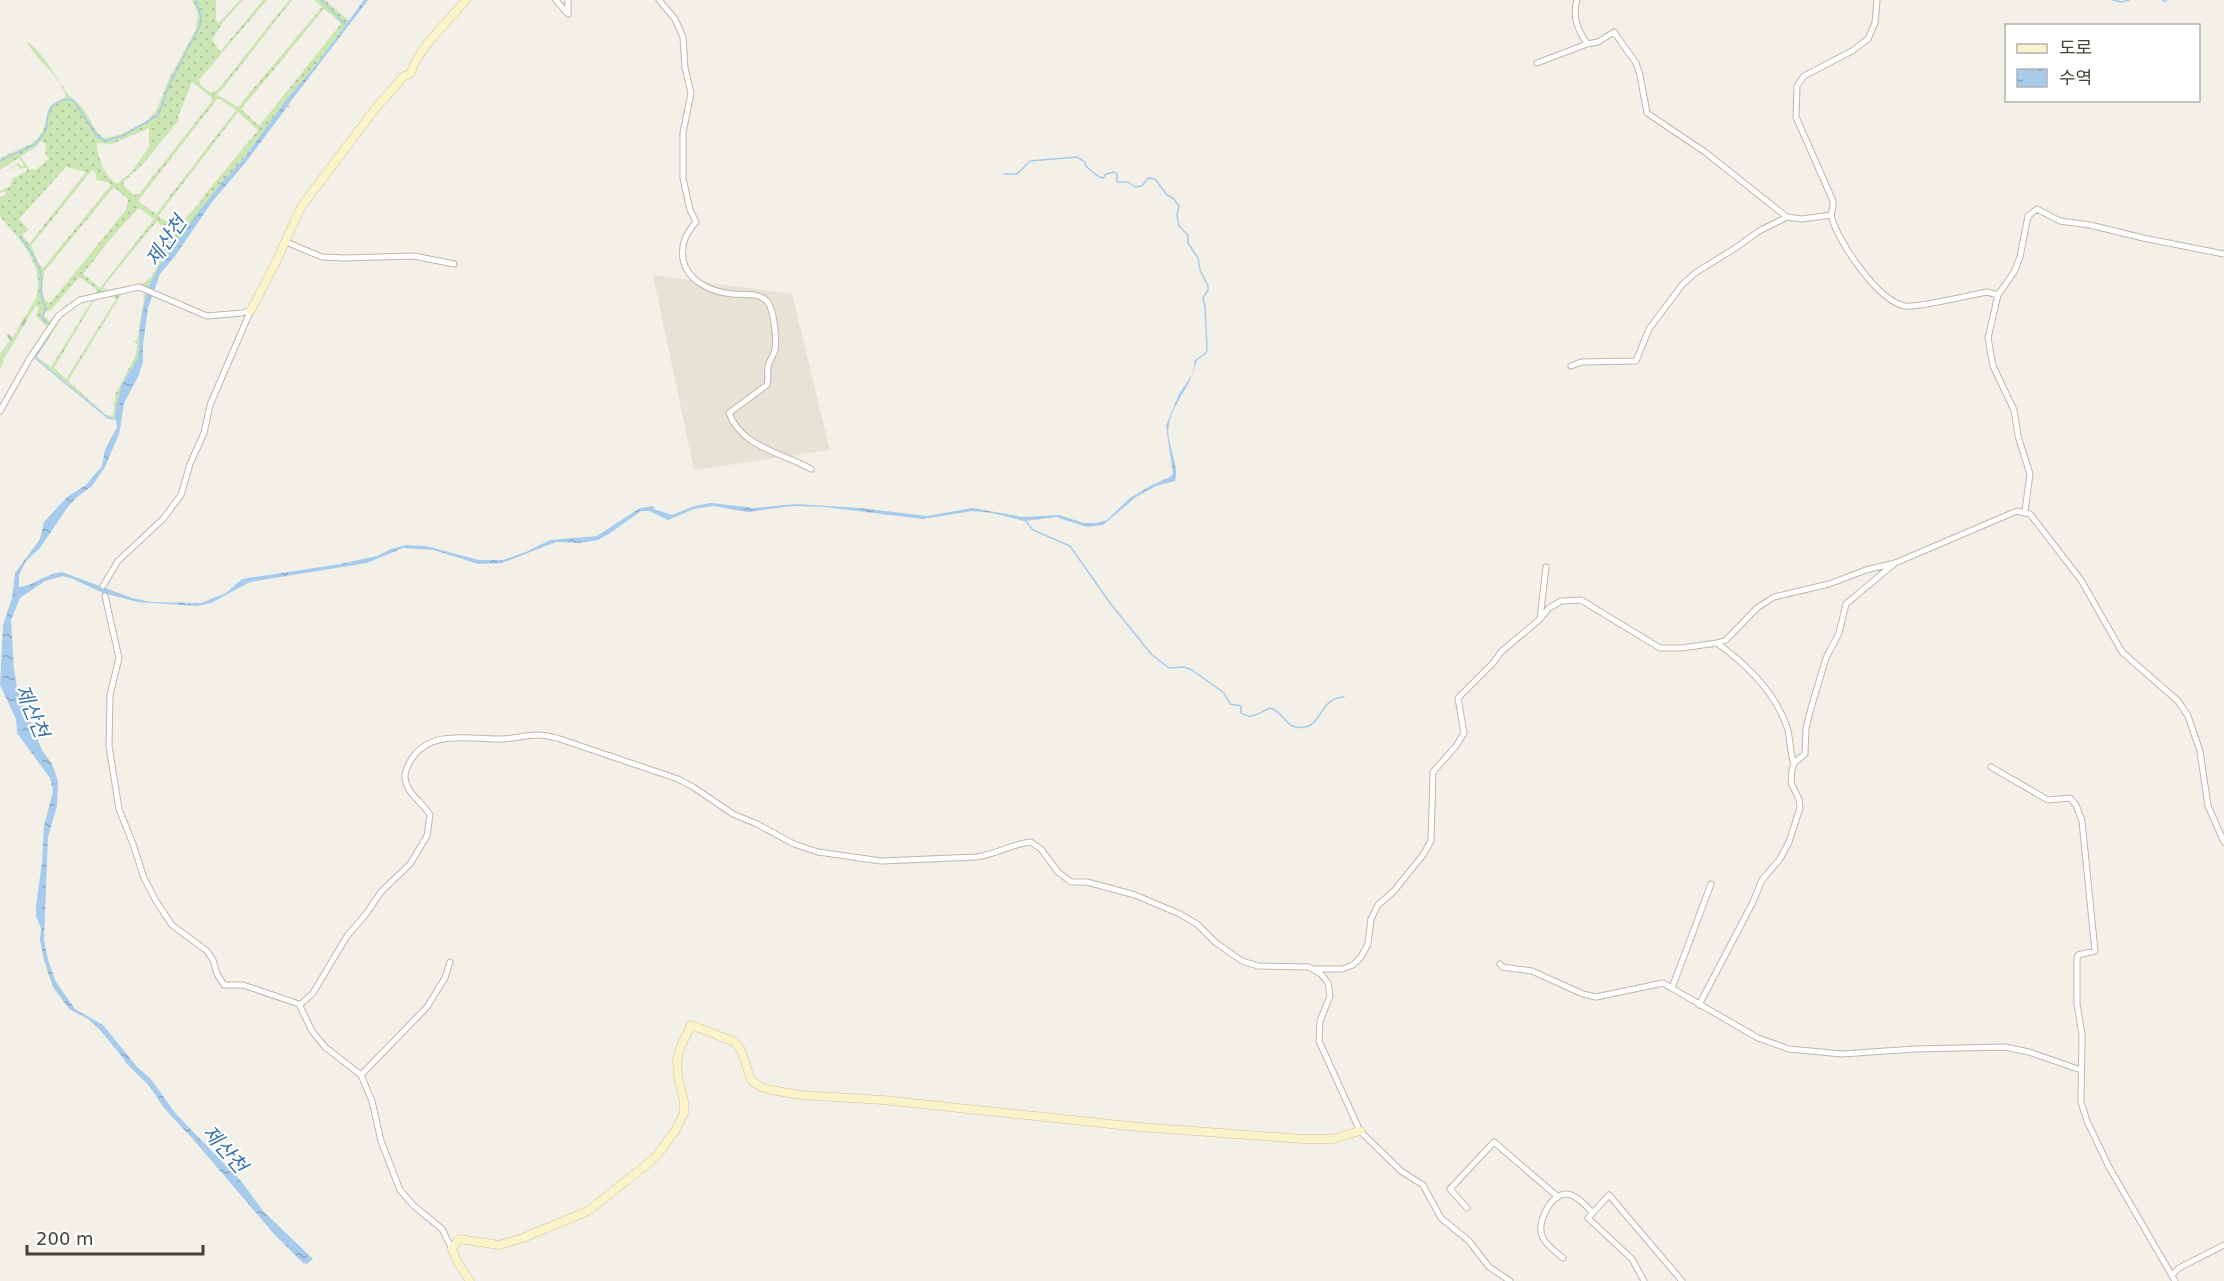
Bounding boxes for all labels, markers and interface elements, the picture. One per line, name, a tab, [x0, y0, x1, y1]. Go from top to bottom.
legend	[2005, 24, 2200, 102]
text: 도로	[2059, 37, 2092, 58]
text: 수역	[2059, 67, 2092, 88]
water label: 제산천	[141, 209, 193, 271]
water label: 제산천	[10, 681, 55, 743]
water label: 제산천	[198, 1120, 254, 1180]
scale bar	[27, 1218, 202, 1256]
text: 200 m	[36, 1228, 94, 1249]

